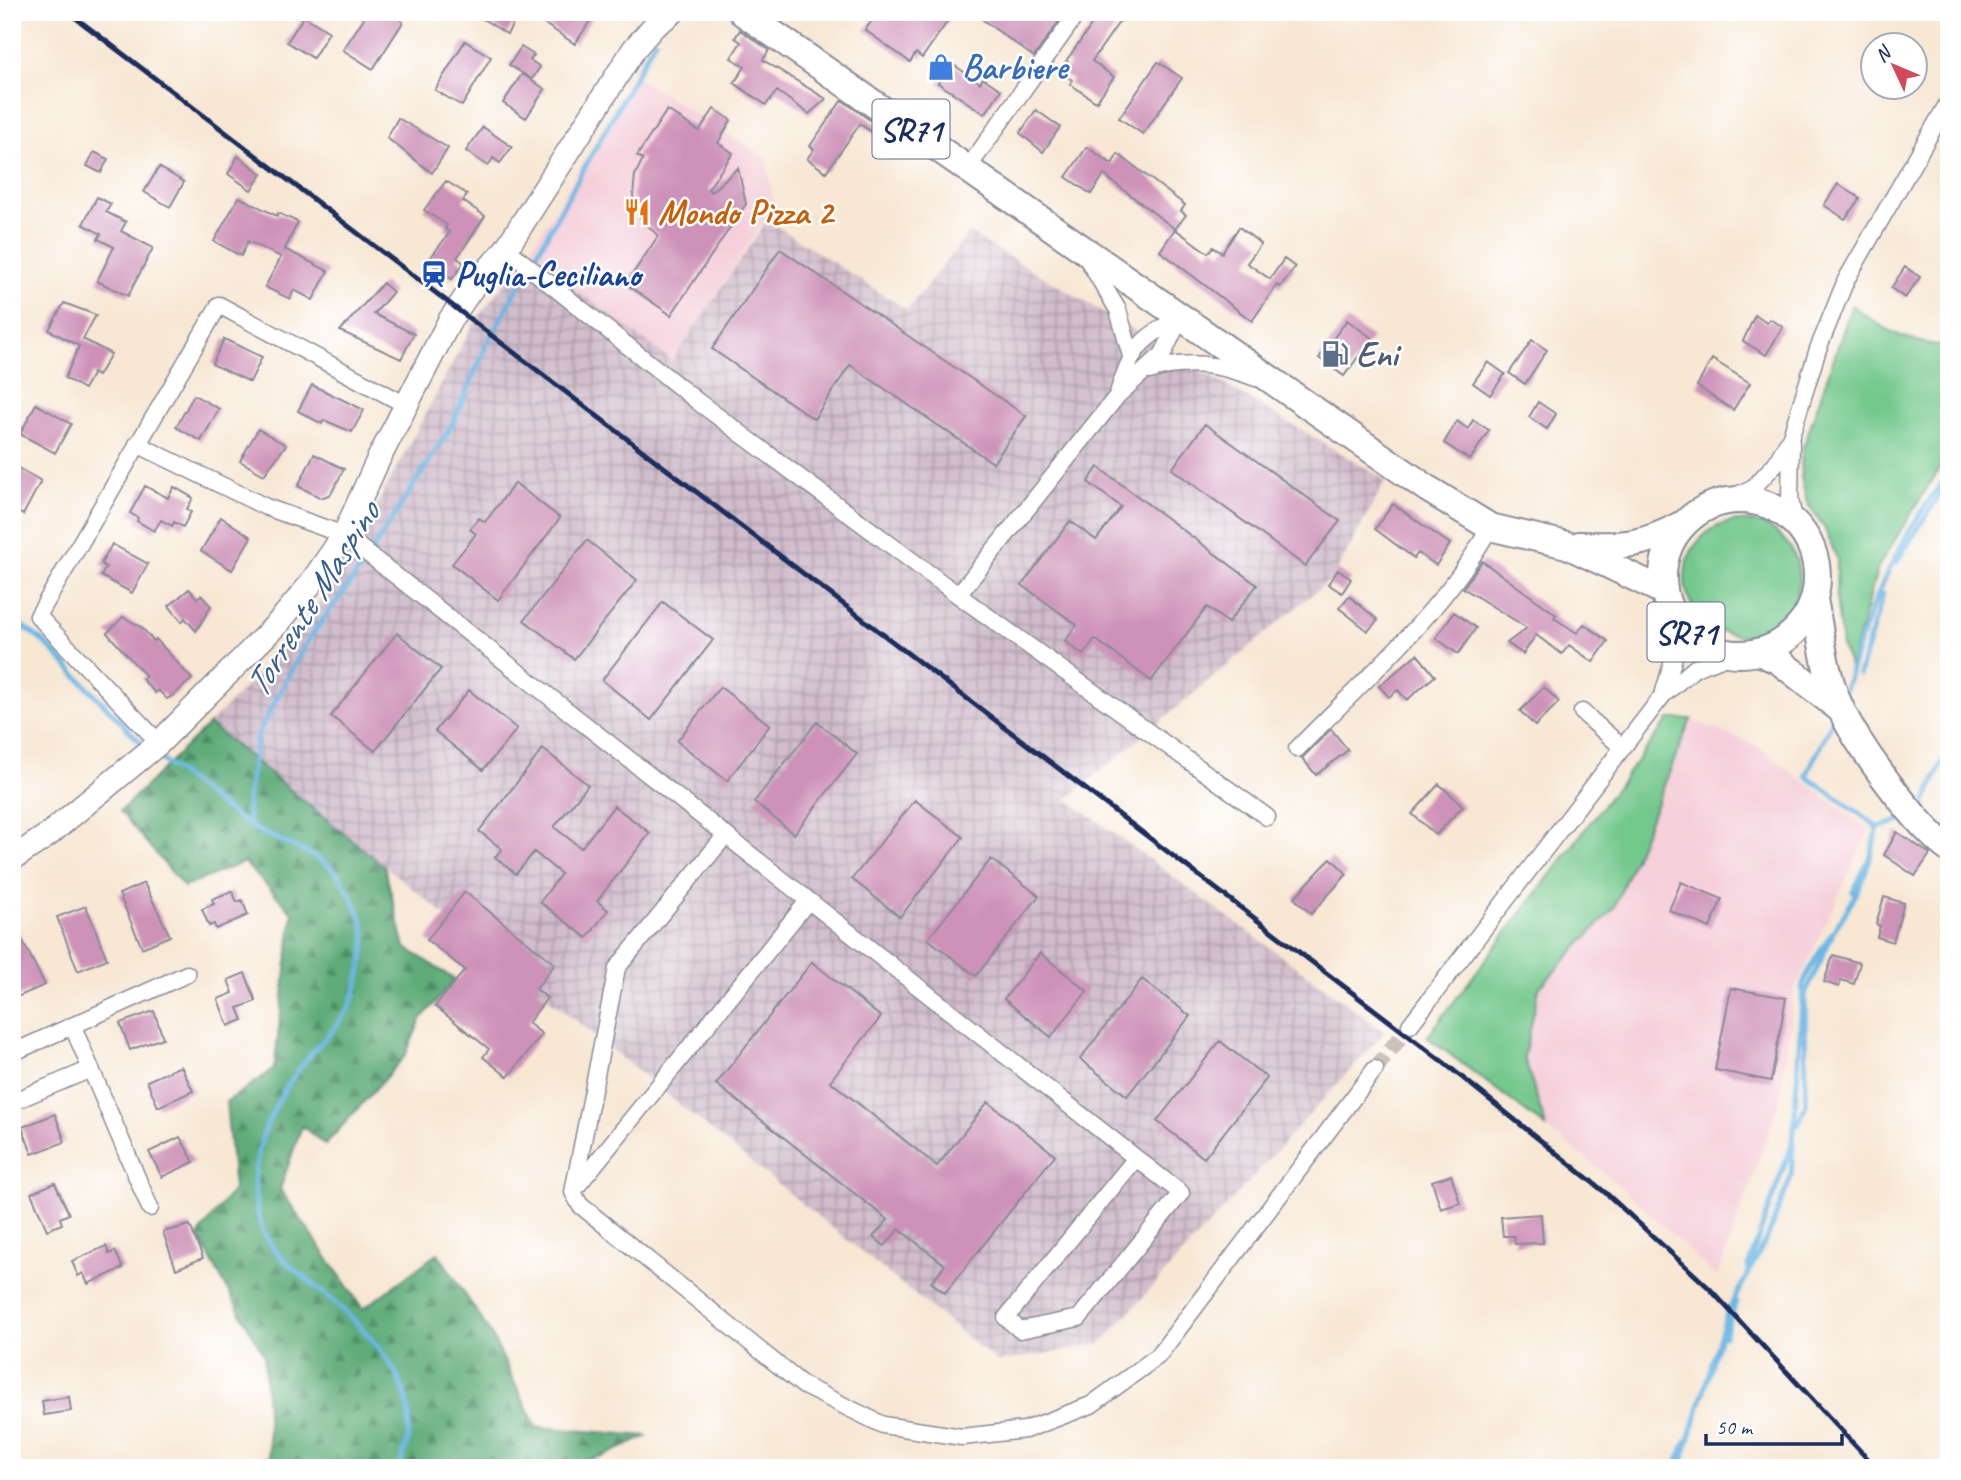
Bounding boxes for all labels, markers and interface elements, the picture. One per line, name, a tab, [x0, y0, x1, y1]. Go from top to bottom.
north arrow	[1860, 32, 1930, 102]
text: N	[1870, 40, 1897, 67]
place label: Barbiere	[962, 45, 1070, 90]
shop icon: Barbiere	[926, 52, 956, 82]
road number: SR71	[872, 99, 950, 158]
place label: Mondo Pizza 2	[658, 190, 836, 235]
restaurant icon: Mondo Pizza 2	[622, 197, 652, 227]
place label: Puglia-Ceciliano	[455, 252, 644, 297]
station icon: Puglia-Ceciliano	[419, 259, 449, 289]
place label: Eni	[1356, 332, 1402, 377]
fuel station icon: Eni	[1320, 339, 1350, 369]
water label: Torrente Maspino	[233, 489, 393, 706]
road number: SR71	[1648, 603, 1724, 662]
scale bar	[1706, 1403, 1842, 1447]
text: 50 m	[1716, 1414, 1754, 1440]

